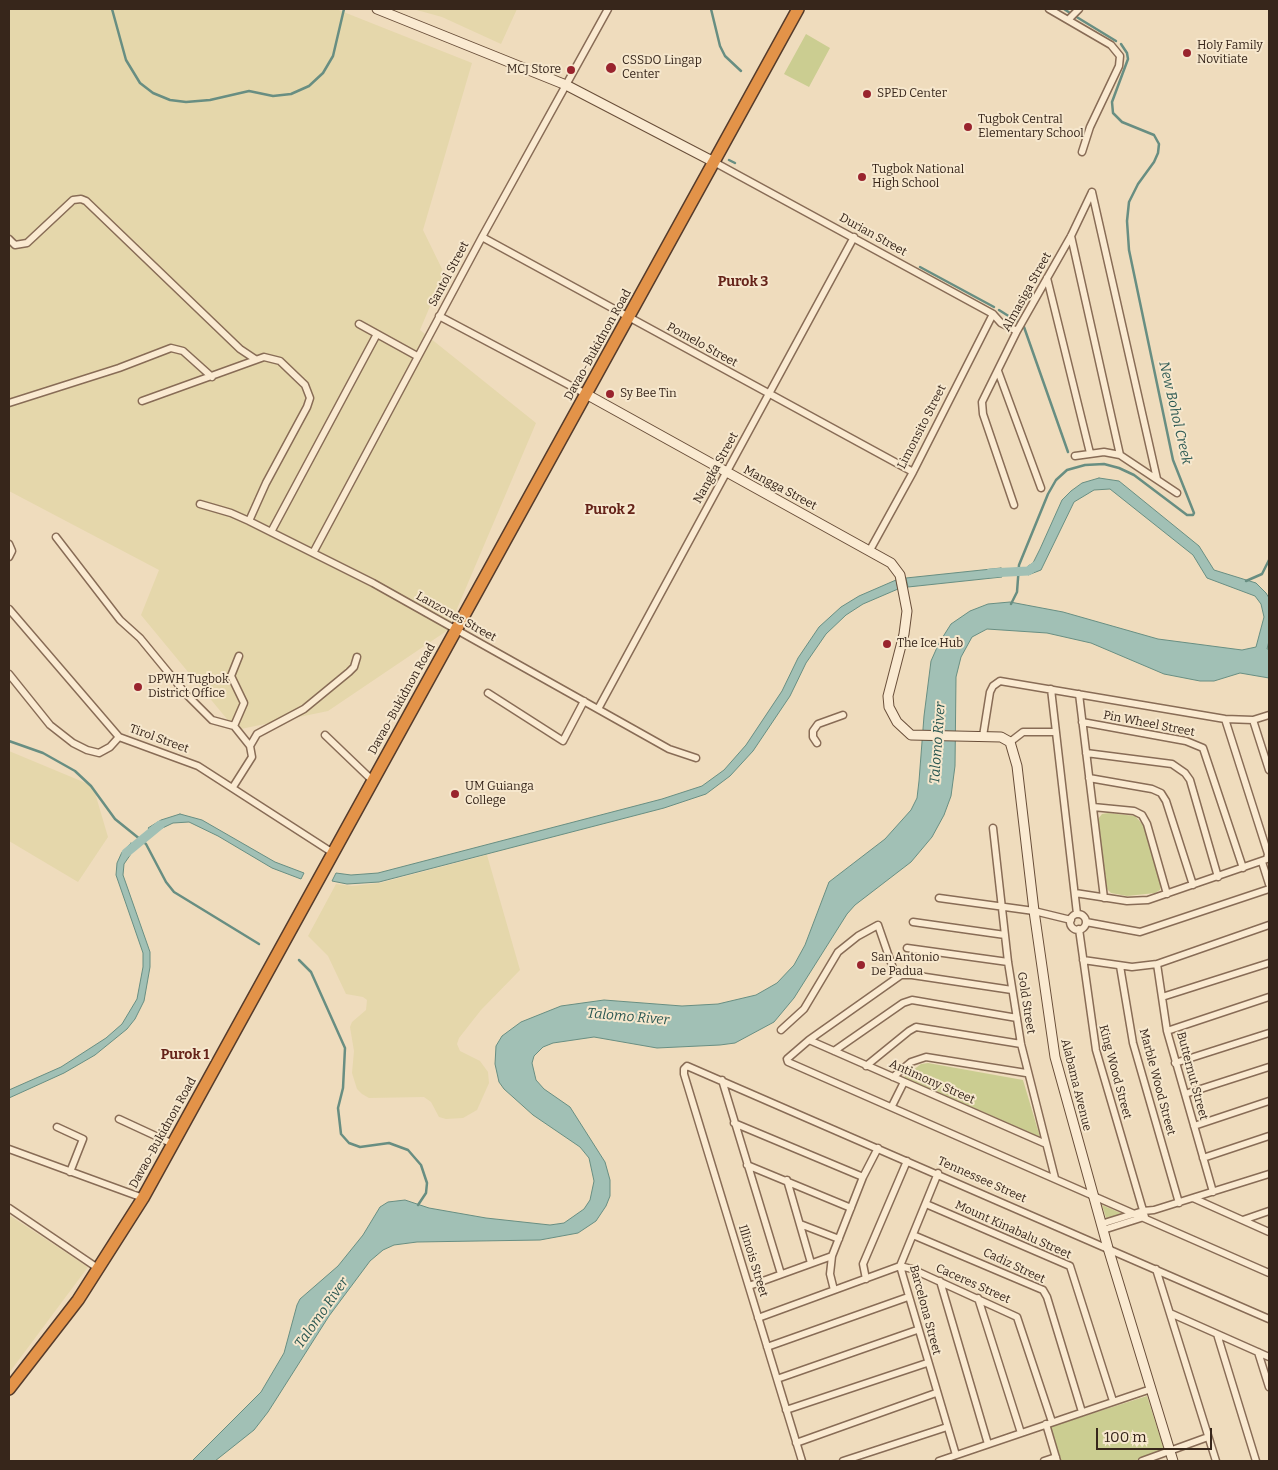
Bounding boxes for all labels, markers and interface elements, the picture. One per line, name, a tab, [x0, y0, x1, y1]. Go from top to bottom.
place label: Holy Family Novitiate	[1197, 39, 1263, 67]
marker: Holy Family Novitiate	[1181, 47, 1193, 59]
place label: CSSDO Lingap Center	[622, 54, 702, 82]
marker: CSSDO Lingap Center	[604, 61, 618, 75]
place label: MCJ Store	[507, 63, 561, 77]
marker: MCJ Store	[565, 64, 577, 76]
place label: SPED Center	[877, 87, 947, 101]
marker: SPED Center	[861, 88, 873, 100]
place label: Tugbok Central Elementary School	[978, 113, 1084, 141]
marker: Tugbok Central Elementary School	[962, 121, 974, 133]
place label: Tugbok National High School	[872, 163, 964, 191]
marker: Tugbok National High School	[856, 171, 868, 183]
street label: Durian Street	[837, 211, 909, 259]
street label: Santol Street	[426, 239, 472, 309]
street label: Almasiga Street	[999, 250, 1055, 334]
district label: Purok 3	[718, 274, 768, 290]
street label: Davao-Bukidnon Road	[561, 287, 635, 403]
street label: Pomelo Street	[664, 320, 740, 370]
water label: New Bohol Creek	[1155, 360, 1195, 466]
street label: Limonsito Street	[895, 382, 949, 472]
place label: Sy Bee Tin	[620, 387, 677, 401]
marker: Sy Bee Tin	[604, 388, 616, 400]
street label: Nangka Street	[690, 430, 742, 506]
street label: Mangga Street	[741, 463, 819, 513]
district label: Purok 2	[585, 502, 635, 518]
street label: Lanzones Street	[413, 589, 499, 645]
place label: The Ice Hub	[897, 637, 963, 651]
marker: The Ice Hub	[881, 638, 893, 650]
street label: Davao-Bukidnon Road	[365, 641, 439, 757]
place label: DPWH Tugbok District Office	[148, 673, 229, 701]
marker: DPWH Tugbok District Office	[132, 681, 144, 693]
water label: Talomo River	[927, 701, 949, 785]
street label: Pin Wheel Street	[1102, 708, 1196, 740]
street label: Tirol Street	[127, 722, 191, 756]
place label: UM Guianga College	[465, 780, 534, 808]
marker: UM Guianga College	[449, 788, 461, 800]
place label: San Antonio De Padua	[871, 951, 939, 979]
marker: San Antonio De Padua	[855, 959, 867, 971]
street label: Gold Street	[1014, 971, 1038, 1035]
water label: Talomo River	[586, 1005, 670, 1029]
street label: King Wood Street	[1095, 1023, 1135, 1121]
street label: Marble Wood Street	[1136, 1027, 1178, 1137]
street label: Butternut Street	[1173, 1030, 1211, 1122]
street label: Alabama Avenue	[1058, 1037, 1094, 1133]
district label: Purok 1	[161, 1047, 209, 1063]
street label: Antimony Street	[887, 1057, 977, 1107]
street label: Davao-Bukidnon Road	[126, 1075, 200, 1191]
street label: Tennessee Street	[935, 1154, 1029, 1206]
street label: Mount Kinabalu Street	[953, 1198, 1073, 1262]
street label: Illinois Street	[735, 1223, 771, 1299]
street label: Cadiz Street	[981, 1245, 1047, 1287]
street label: Caceres Street	[933, 1261, 1013, 1307]
street label: Barcelona Street	[906, 1264, 944, 1356]
water label: Talomo River	[292, 1274, 352, 1352]
scale bar	[1098, 1418, 1214, 1450]
text: 100 m	[1104, 1428, 1147, 1446]

